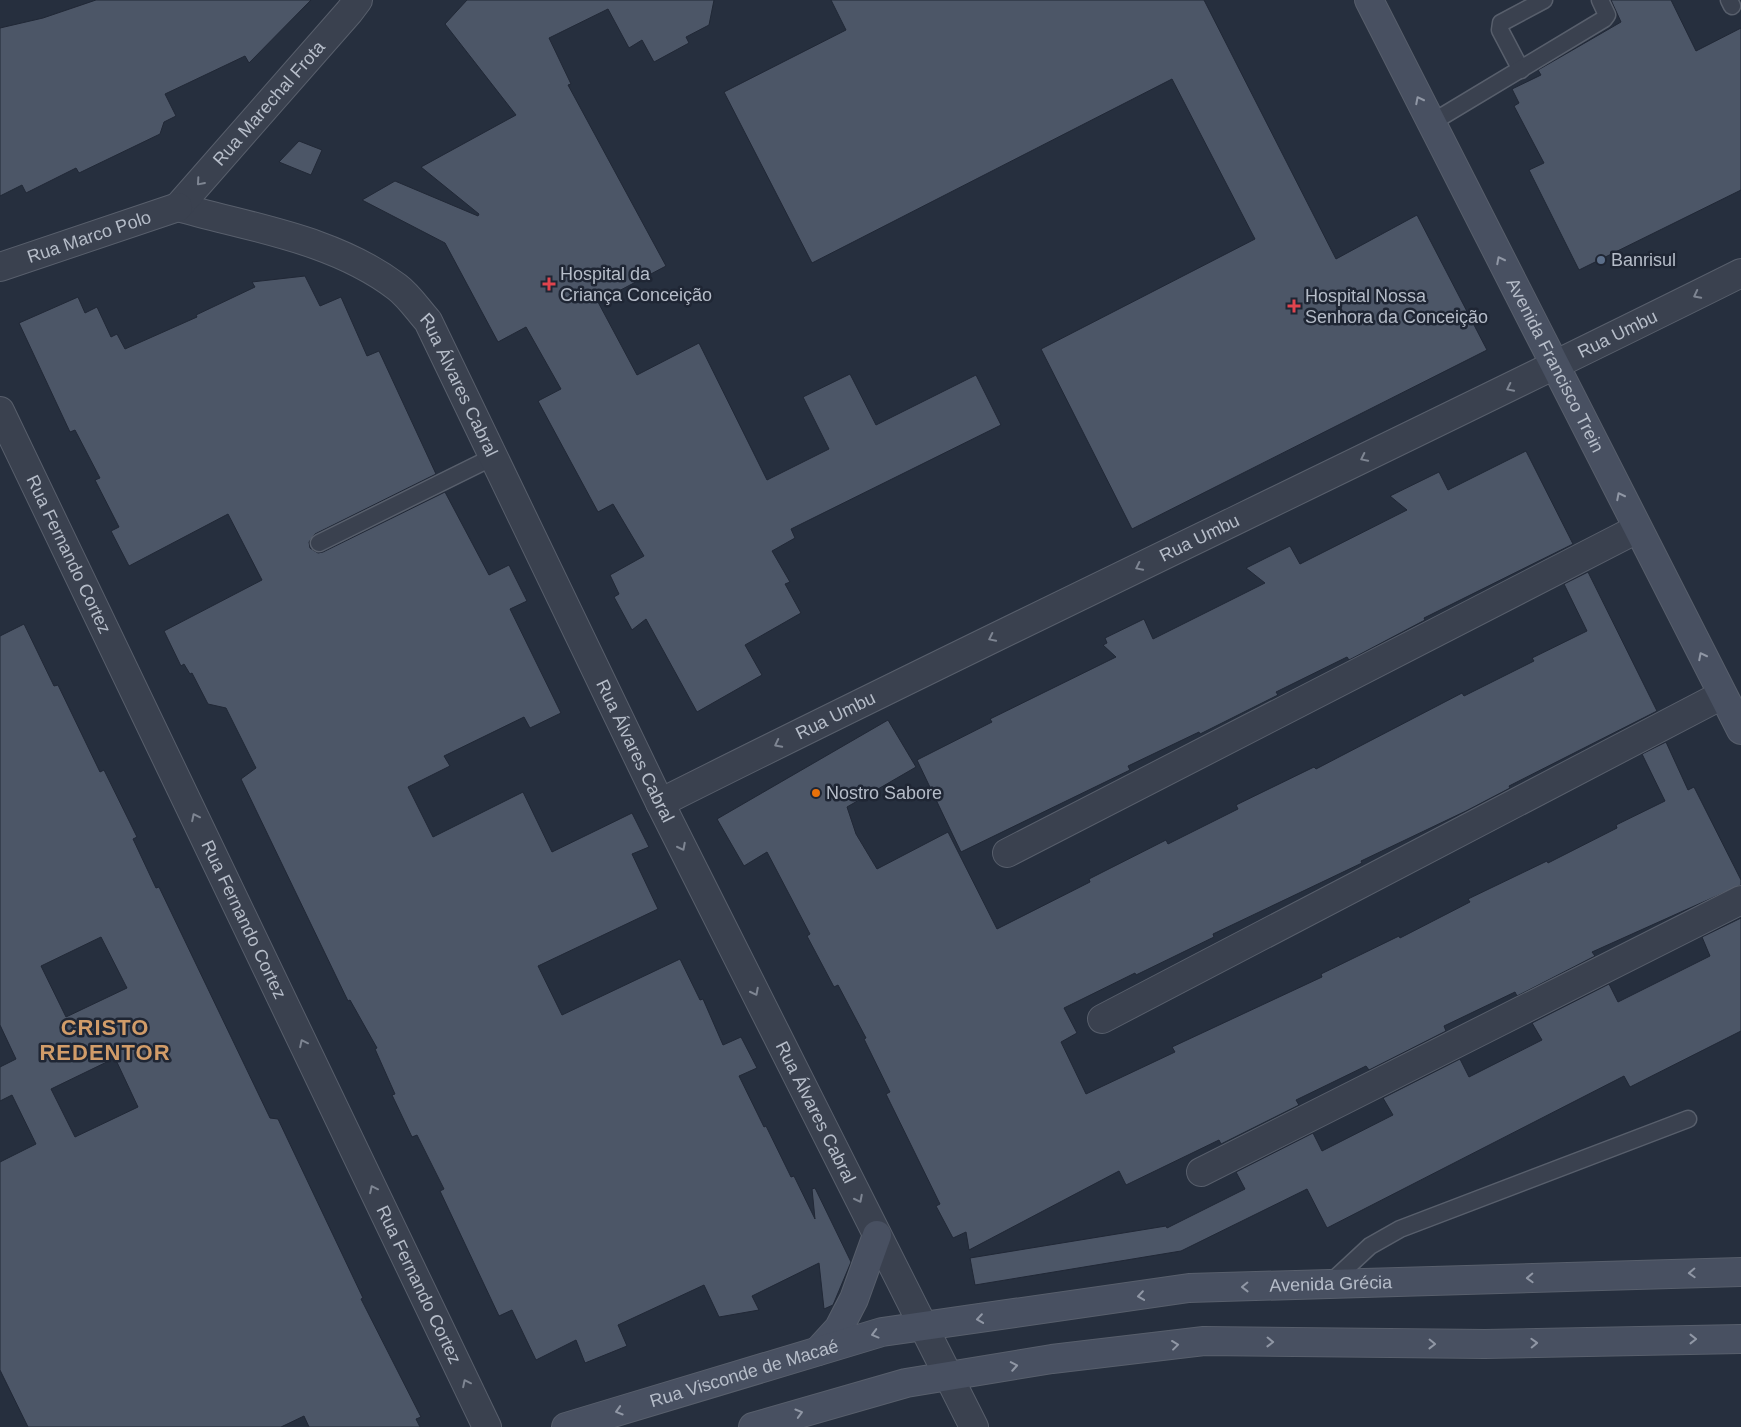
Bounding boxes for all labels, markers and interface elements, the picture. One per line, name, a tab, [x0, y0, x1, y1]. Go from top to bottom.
street label: Rua Marechal Frota	[209, 36, 330, 170]
one-way arrow	[1416, 96, 1426, 105]
one-way arrow	[197, 177, 206, 186]
street label: Rua Marco Polo	[25, 207, 153, 267]
place label: Banrisul	[1611, 250, 1676, 270]
marker: Banrisul	[1595, 254, 1607, 266]
one-way arrow	[1496, 257, 1506, 266]
place label: Hospital da Criança Conceição	[560, 264, 712, 305]
street label: Avenida Francisco Trein	[1502, 275, 1608, 456]
marker: Hospital da Criança Conceição	[542, 277, 556, 291]
place label: Hospital Nossa Senhora da Conceição	[1305, 286, 1488, 327]
one-way arrow	[1694, 289, 1703, 299]
marker: Hospital Nossa Senhora da Conceição	[1287, 299, 1301, 313]
street label: Rua Umbu	[1574, 306, 1660, 362]
street label: Rua Álvares Cabral	[416, 309, 502, 460]
one-way arrow	[1506, 381, 1515, 392]
one-way arrow	[1360, 452, 1369, 463]
street label: Rua Fernando Cortez	[22, 472, 115, 637]
one-way arrow	[1616, 492, 1626, 501]
street label: Rua Umbu	[1156, 510, 1242, 566]
one-way arrow	[1135, 561, 1144, 571]
one-way arrow	[988, 632, 997, 642]
one-way arrow	[1698, 652, 1708, 661]
street label: Rua Álvares Cabral	[592, 676, 678, 826]
street label: Rua Umbu	[792, 688, 878, 744]
one-way arrow	[774, 737, 783, 748]
place label: Nostro Sabore	[826, 783, 942, 803]
marker: Nostro Sabore	[810, 787, 822, 799]
one-way arrow	[191, 813, 201, 822]
street label: Rua Fernando Cortez	[197, 837, 290, 1002]
one-way arrow	[675, 841, 685, 850]
one-way arrow	[749, 986, 759, 995]
district label: CRISTO REDENTOR	[39, 1015, 171, 1065]
street label: Rua Álvares Cabral	[772, 1038, 860, 1186]
one-way arrow	[299, 1039, 309, 1048]
one-way arrow	[369, 1185, 379, 1194]
one-way arrow	[853, 1194, 863, 1203]
street label: Rua Fernando Cortez	[372, 1202, 465, 1367]
one-way arrow	[1688, 1268, 1696, 1279]
street label: Avenida Grécia	[1269, 1272, 1393, 1296]
one-way arrow	[1526, 1273, 1534, 1284]
one-way arrow	[1241, 1282, 1248, 1292]
one-way arrow	[1137, 1290, 1145, 1300]
one-way arrow	[976, 1314, 985, 1324]
one-way arrow	[872, 1329, 880, 1339]
one-way arrow	[1689, 1334, 1697, 1345]
street label: Rua Visconde de Macaé	[647, 1336, 841, 1411]
one-way arrow	[1266, 1337, 1274, 1347]
one-way arrow	[1530, 1338, 1538, 1348]
one-way arrow	[1429, 1339, 1437, 1349]
one-way arrow	[1171, 1340, 1179, 1351]
one-way arrow	[1010, 1361, 1018, 1371]
one-way arrow	[462, 1379, 472, 1388]
one-way arrow	[616, 1405, 624, 1415]
one-way arrow	[795, 1409, 803, 1419]

